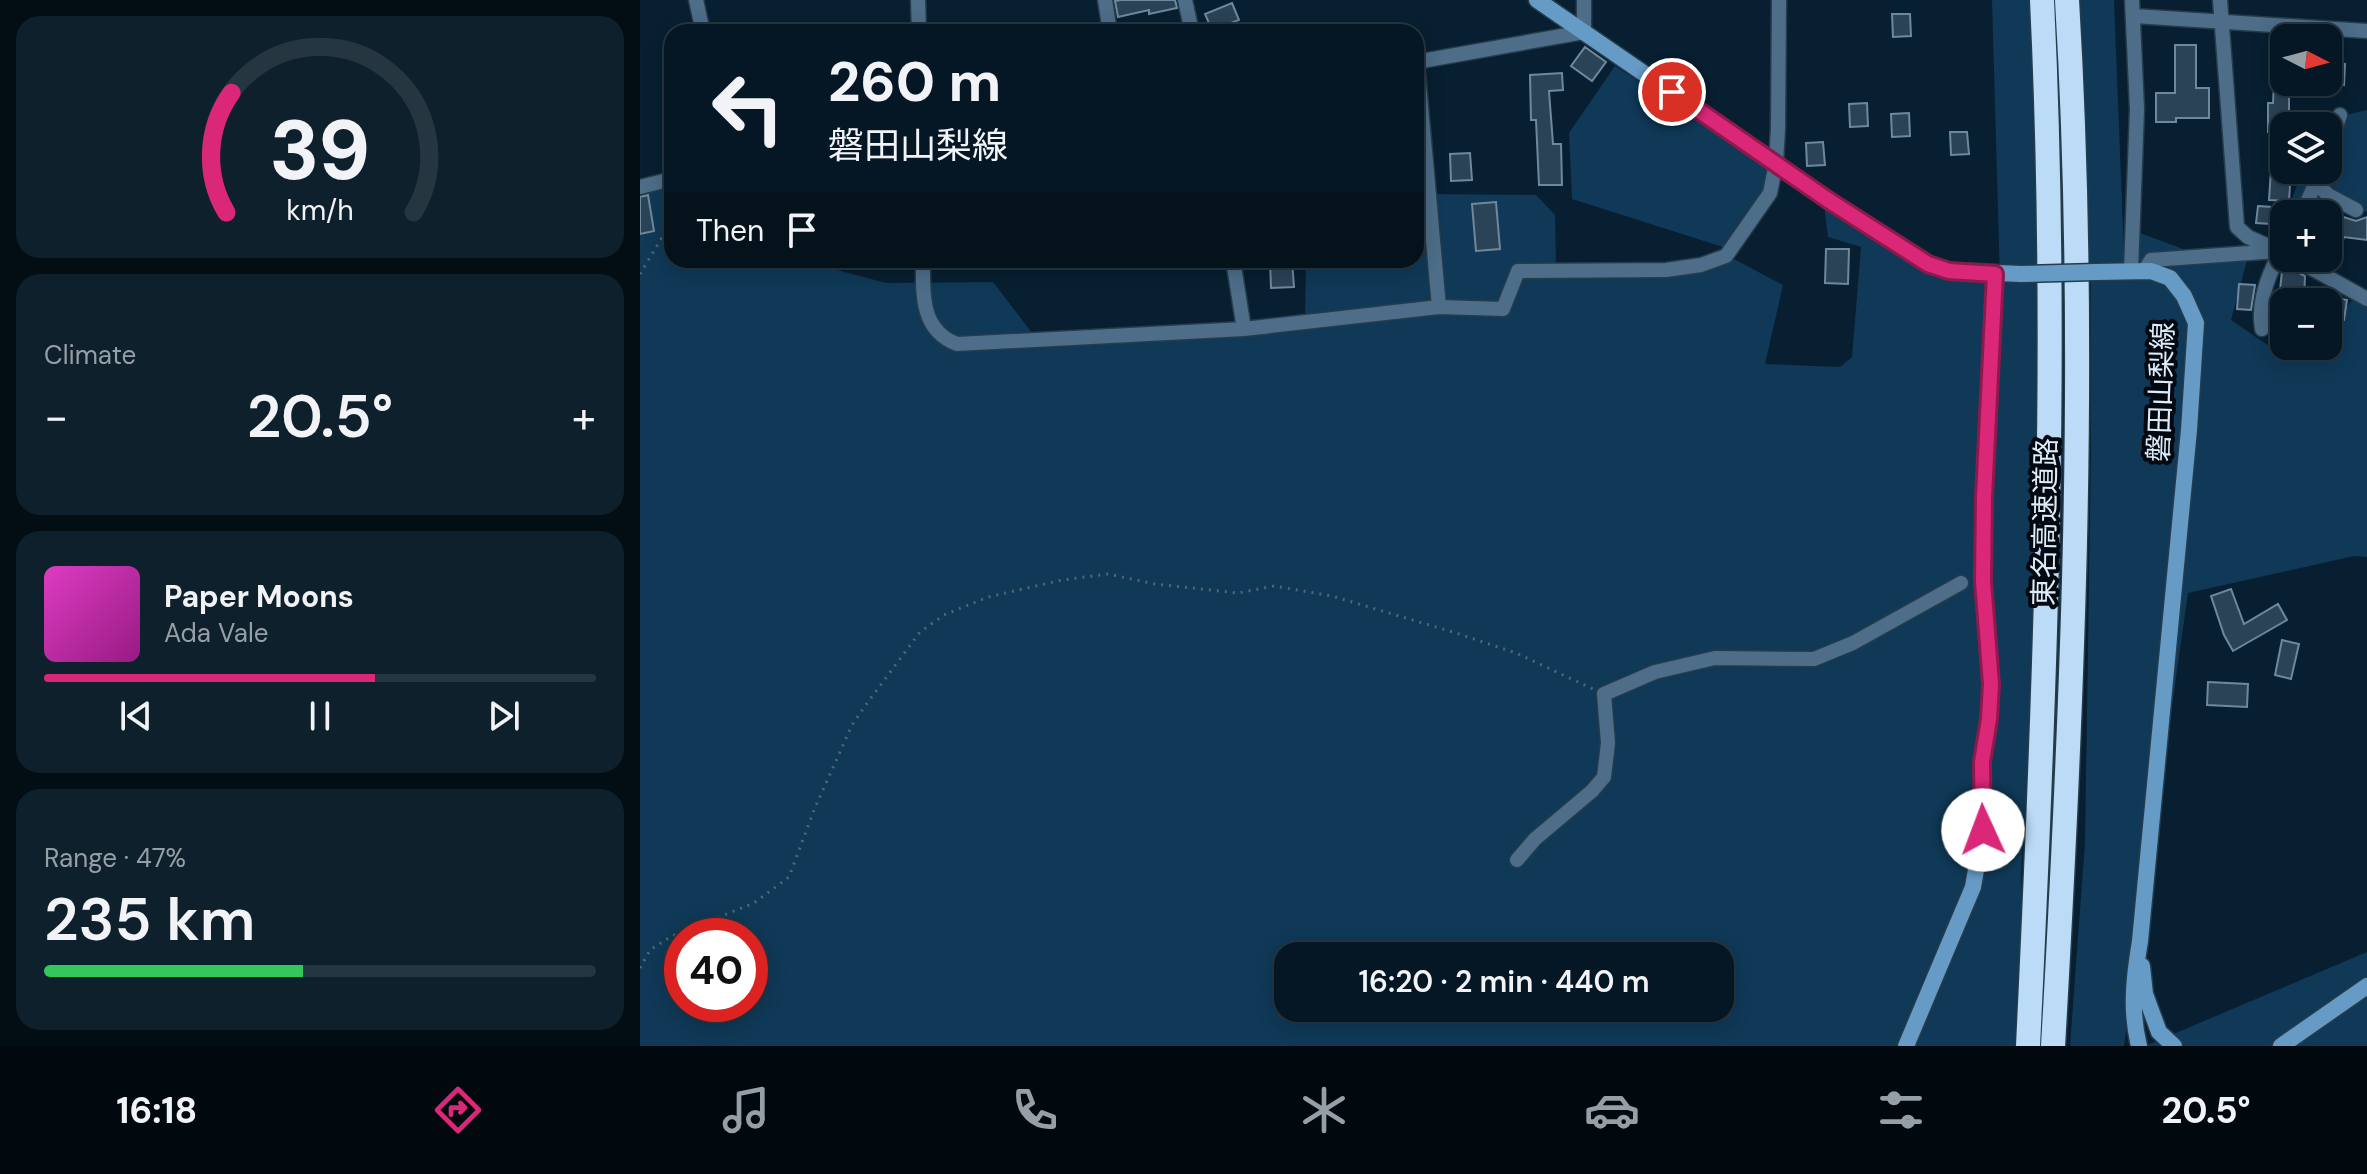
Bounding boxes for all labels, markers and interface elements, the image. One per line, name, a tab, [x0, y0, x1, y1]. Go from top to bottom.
north arrow	[2270, 24, 2342, 96]
map controls	[2270, 24, 2342, 360]
text: 260 m	[828, 45, 1001, 118]
icon: left	[696, 56, 800, 160]
pin	[1638, 58, 1706, 126]
icon: arrive	[1650, 70, 1694, 114]
text: 39	[269, 95, 371, 204]
button: layers	[2270, 112, 2342, 184]
text: 磐田山梨線	[828, 122, 1008, 169]
text: km/h	[286, 192, 354, 229]
button: +	[2270, 200, 2342, 272]
icon: arrive	[780, 208, 824, 252]
text: Then	[696, 211, 764, 250]
button: −	[2270, 288, 2342, 360]
street label: 磐田山梨線	[2140, 321, 2182, 463]
text: Climate	[44, 338, 136, 372]
text: 20.5°	[247, 377, 393, 456]
text: −	[44, 388, 68, 446]
text: +	[572, 388, 596, 446]
street label: 東名高速道路	[2025, 438, 2065, 606]
text: Paper Moons	[164, 577, 354, 616]
text: Ada Vale	[164, 616, 269, 650]
icon: previous	[114, 694, 158, 738]
icon: pause	[298, 694, 342, 738]
icon: next	[482, 694, 526, 738]
position arrow	[1941, 788, 2025, 872]
text: Range · 47%	[44, 841, 186, 875]
text: 235 km	[44, 880, 255, 959]
speed limit sign: 40	[664, 918, 768, 1022]
text: 16:20 · 2 min · 440 m	[1359, 962, 1649, 1001]
icon: directions	[430, 1082, 486, 1138]
icon: music	[718, 1082, 774, 1138]
icon: phone	[1007, 1082, 1063, 1138]
icon: climate	[1296, 1082, 1352, 1138]
icon: car	[1584, 1082, 1640, 1138]
icon: filters	[1873, 1082, 1929, 1138]
text: 16:18	[116, 1087, 197, 1134]
text: 20.5°	[2162, 1087, 2251, 1134]

